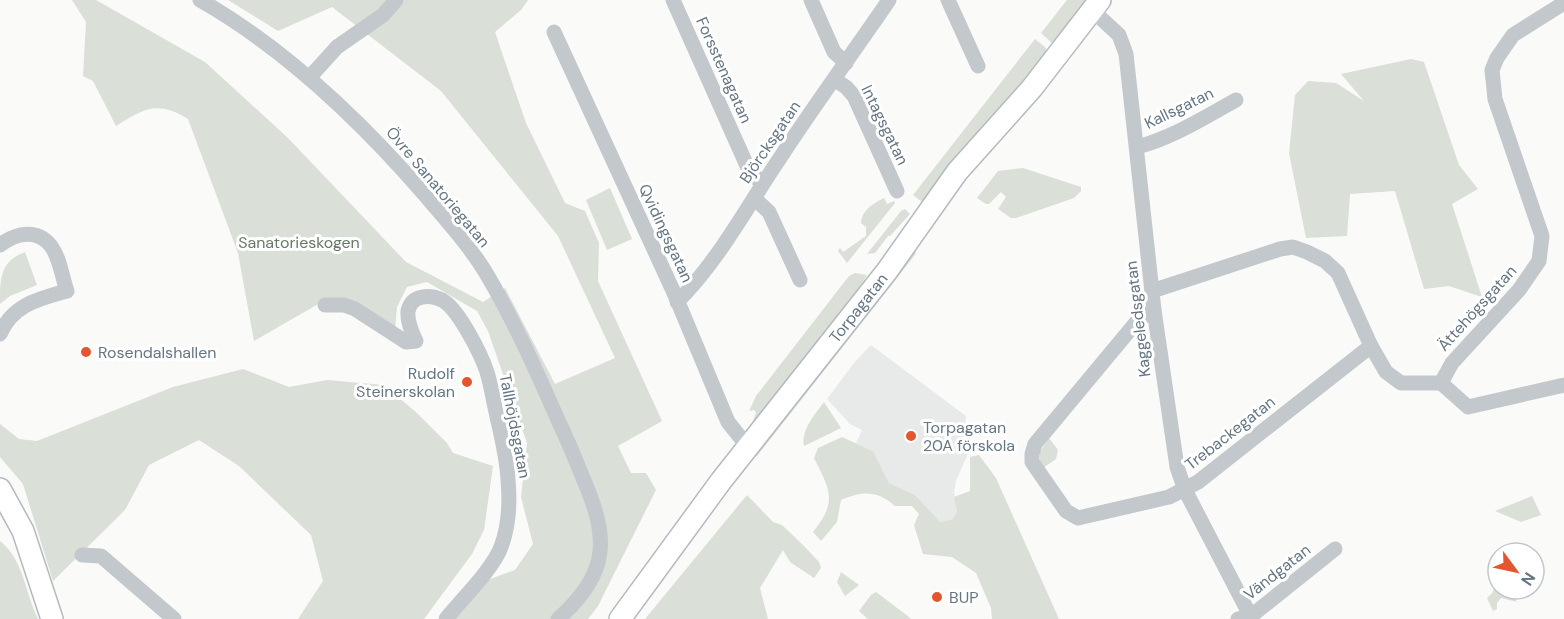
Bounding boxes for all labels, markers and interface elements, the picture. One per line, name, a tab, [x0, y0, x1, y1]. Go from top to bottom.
street label: Forsstenagatan	[691, 14, 757, 126]
street label: Intagsgatan	[857, 82, 913, 168]
street label: Kallsgatan	[1141, 82, 1217, 134]
street label: Björcksgatan	[735, 97, 805, 187]
street label: Övre Sanatoriegatan	[381, 122, 495, 252]
street label: Qvidingsgatan	[634, 180, 698, 286]
park label: Sanatorieskogen	[238, 232, 360, 253]
street label: Kaggeledsgatan	[1120, 260, 1156, 378]
street label: Ättehögsgatan	[1433, 261, 1521, 355]
street label: Torpagatan	[824, 268, 892, 347]
place label: Rosendalshallen	[98, 342, 216, 363]
marker: Rosendalshallen	[79, 345, 93, 359]
place label: Rudolf Steinerskolan	[356, 363, 455, 402]
street label: Tallhöjdsgatan	[495, 372, 535, 480]
marker: Rudolf Steinerskolan	[460, 375, 474, 389]
street label: Trebackegatan	[1181, 391, 1279, 475]
place label: Torpagatan 20A förskola	[923, 417, 1015, 456]
marker: Torpagatan 20A förskola	[904, 429, 918, 443]
street label: Vändgatan	[1239, 539, 1315, 605]
north arrow	[1486, 541, 1546, 601]
text: N	[1516, 568, 1540, 590]
place label: BUP	[949, 587, 978, 608]
marker: BUP	[930, 590, 944, 604]

